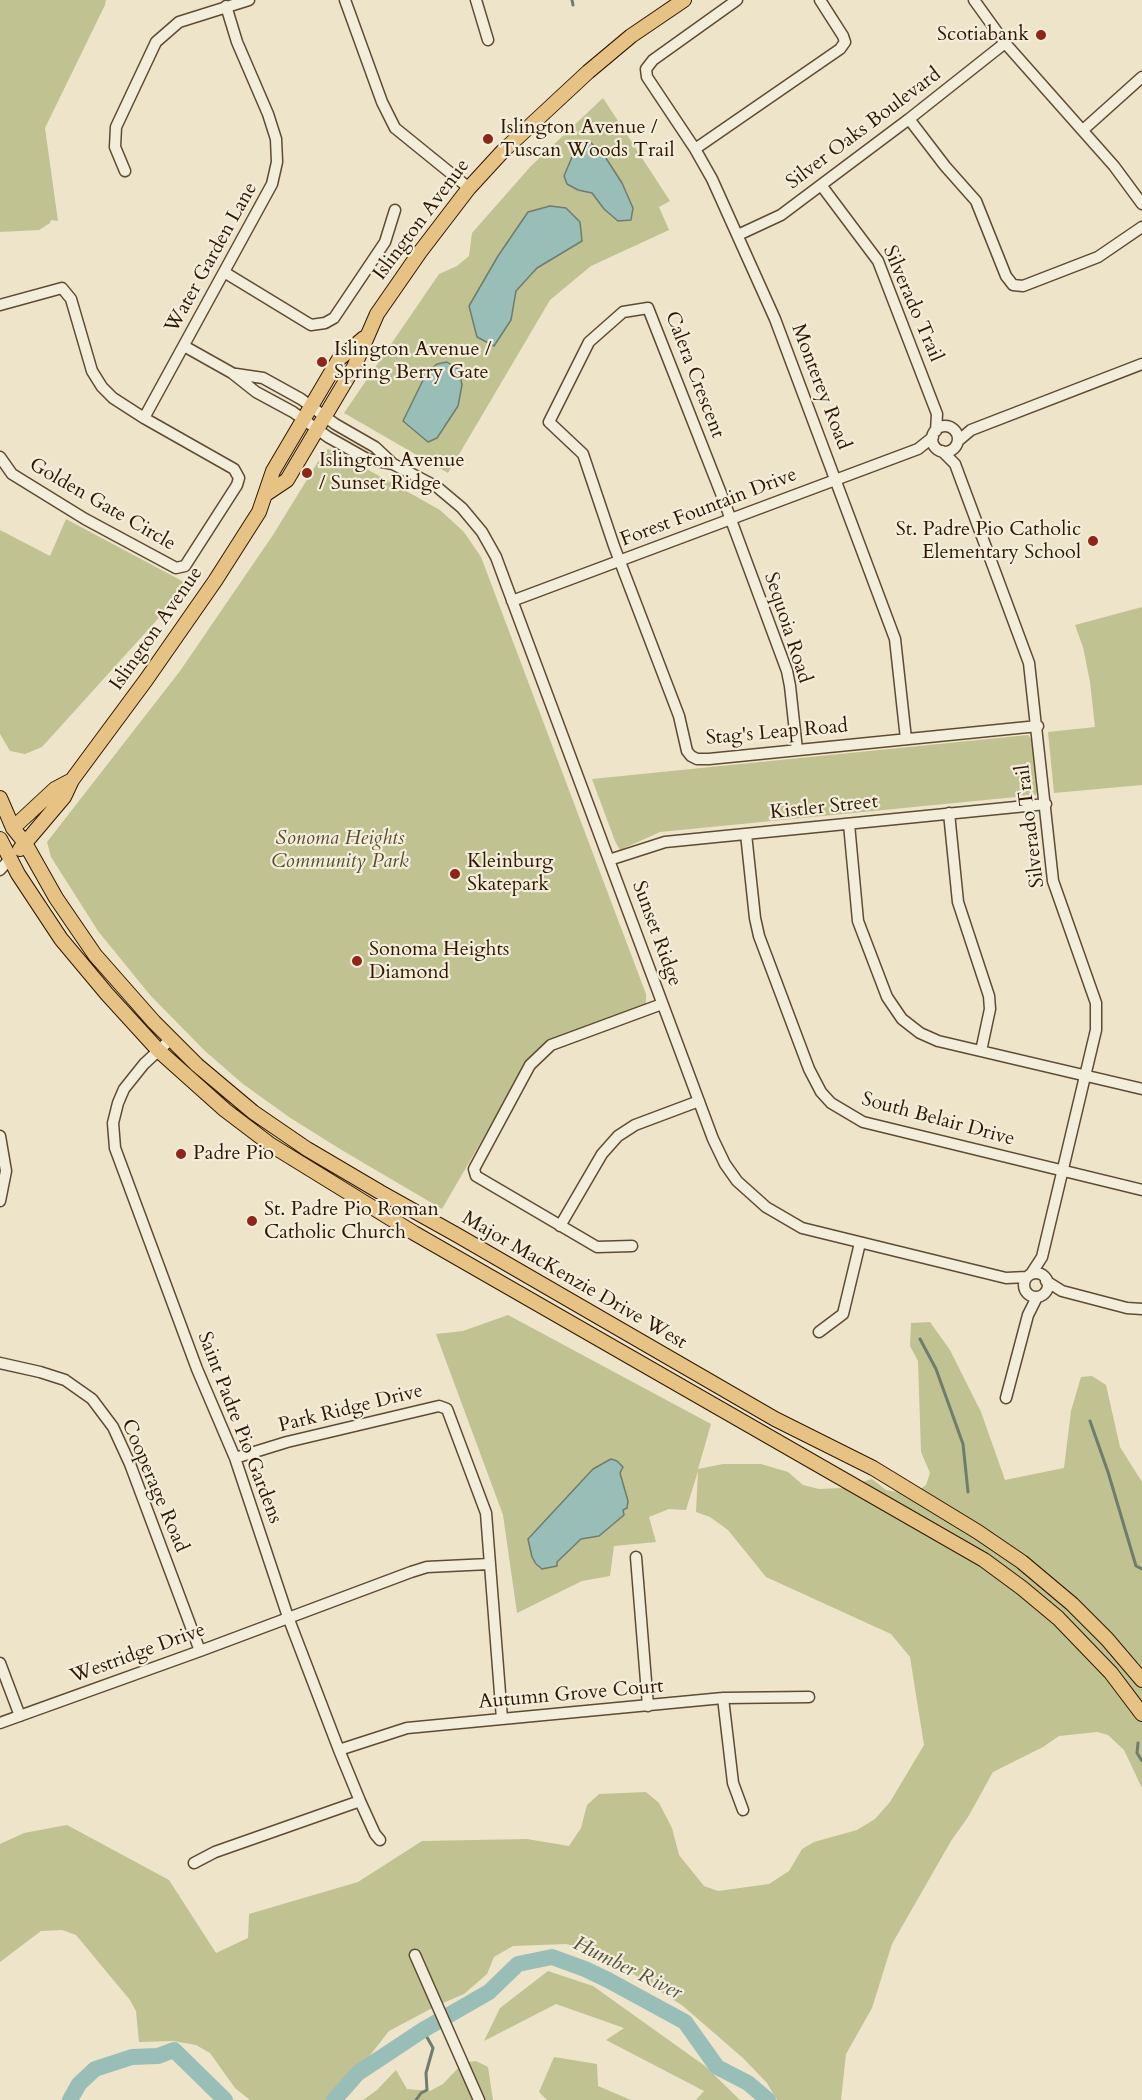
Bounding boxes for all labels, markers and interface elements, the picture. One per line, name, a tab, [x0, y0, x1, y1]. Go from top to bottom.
place label: Scotiabank	[937, 23, 1029, 47]
marker: Scotiabank	[1034, 28, 1048, 42]
street label: Silver Oaks Boulevard	[782, 63, 946, 195]
place label: Islington Avenue / Tuscan Woods Trail	[500, 116, 675, 163]
marker: Islington Avenue / Tuscan Woods Trail	[481, 132, 495, 146]
street label: Islington Avenue	[369, 155, 475, 285]
street label: Water Garden Lane	[161, 179, 263, 337]
street label: Silverado Trail	[877, 242, 947, 366]
street label: Calera Crescent	[659, 308, 729, 442]
street label: Monterey Road	[785, 321, 855, 453]
place label: Islington Avenue / Spring Berry Gate	[334, 338, 491, 385]
marker: Islington Avenue / Spring Berry Gate	[315, 355, 329, 369]
place label: Islington Avenue / Sunset Ridge	[319, 449, 465, 496]
street label: Golden Gate Circle	[25, 453, 179, 557]
street label: Forest Fountain Drive	[617, 463, 801, 553]
marker: Islington Avenue / Sunset Ridge	[300, 466, 314, 480]
place label: St. Padre Pio Catholic Elementary School	[896, 518, 1081, 565]
marker: St. Padre Pio Catholic Elementary School	[1086, 534, 1100, 548]
street label: Islington Avenue	[105, 563, 209, 695]
street label: Sequoia Road	[758, 570, 816, 686]
street label: Stag's Leap Road	[705, 715, 849, 751]
street label: Silverado Trail	[1012, 763, 1050, 889]
street label: Kistler Street	[769, 790, 879, 826]
park label: Sonoma Heights Community Park	[271, 827, 409, 874]
place label: Kleinburg Skatepark	[467, 850, 553, 897]
marker: Kleinburg Skatepark	[448, 867, 462, 881]
street label: Sunset Ridge	[626, 878, 686, 990]
place label: Sonoma Heights Diamond	[369, 938, 510, 985]
marker: Sonoma Heights Diamond	[350, 954, 364, 968]
street label: South Belair Drive	[859, 1088, 1017, 1152]
place label: Padre Pio	[193, 1142, 274, 1166]
marker: Padre Pio	[174, 1147, 188, 1161]
place label: St. Padre Pio Roman Catholic Church	[264, 1198, 439, 1245]
street label: Major MacKenzie Drive West	[457, 1207, 691, 1355]
marker: St. Padre Pio Roman Catholic Church	[245, 1214, 259, 1228]
street label: Saint Padre Pio Gardens	[191, 1329, 287, 1527]
street label: Park Ridge Drive	[276, 1379, 426, 1439]
street label: Cooperage Road	[115, 1416, 193, 1556]
street label: Westridge Drive	[67, 1618, 209, 1690]
street label: Autumn Grove Court	[478, 1675, 664, 1715]
water label: Humber River	[569, 1932, 685, 2006]

